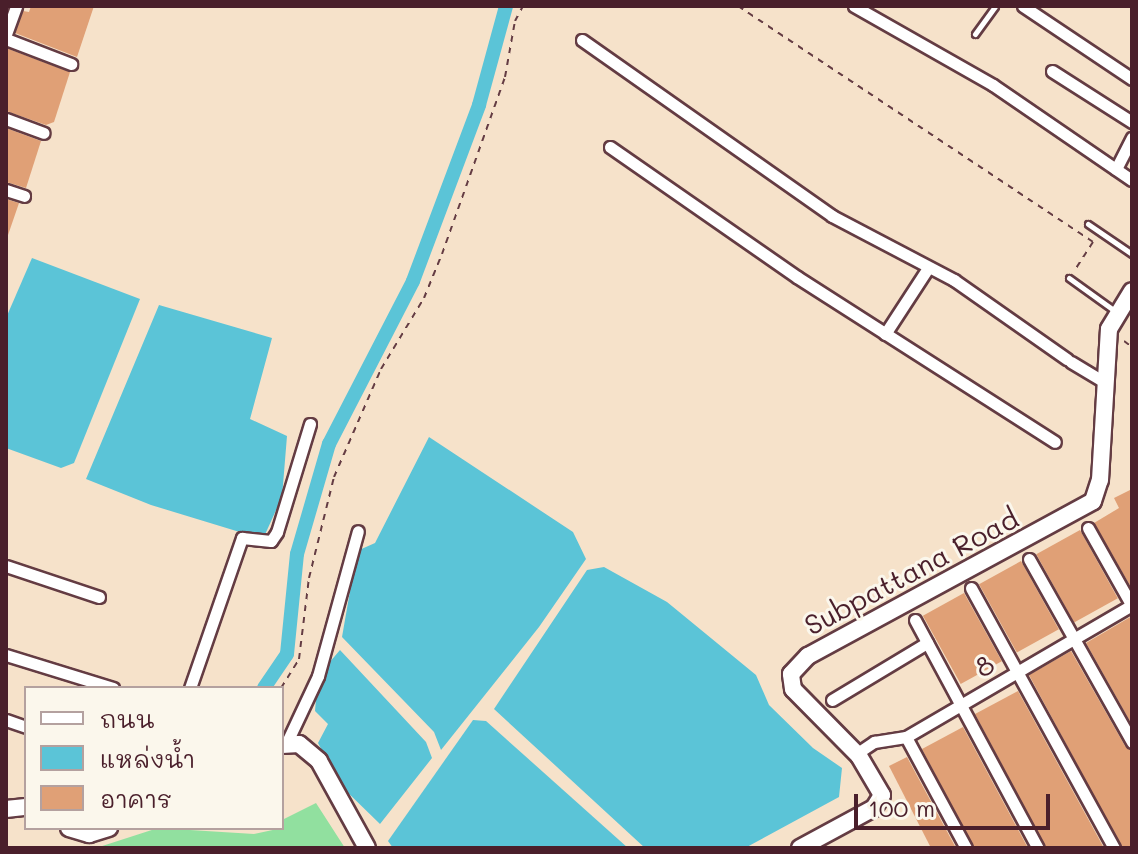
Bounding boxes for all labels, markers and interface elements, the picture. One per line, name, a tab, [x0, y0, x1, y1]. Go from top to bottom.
street label: Subpattana Road	[798, 500, 1024, 642]
street label: 8	[968, 646, 1000, 684]
legend	[24, 686, 284, 830]
text: ถนน	[100, 703, 154, 734]
text: แหล่งน้ำ	[100, 743, 195, 774]
scale bar	[858, 778, 1054, 828]
text: อาคาร	[100, 783, 172, 814]
text: 100 m	[868, 792, 935, 823]

